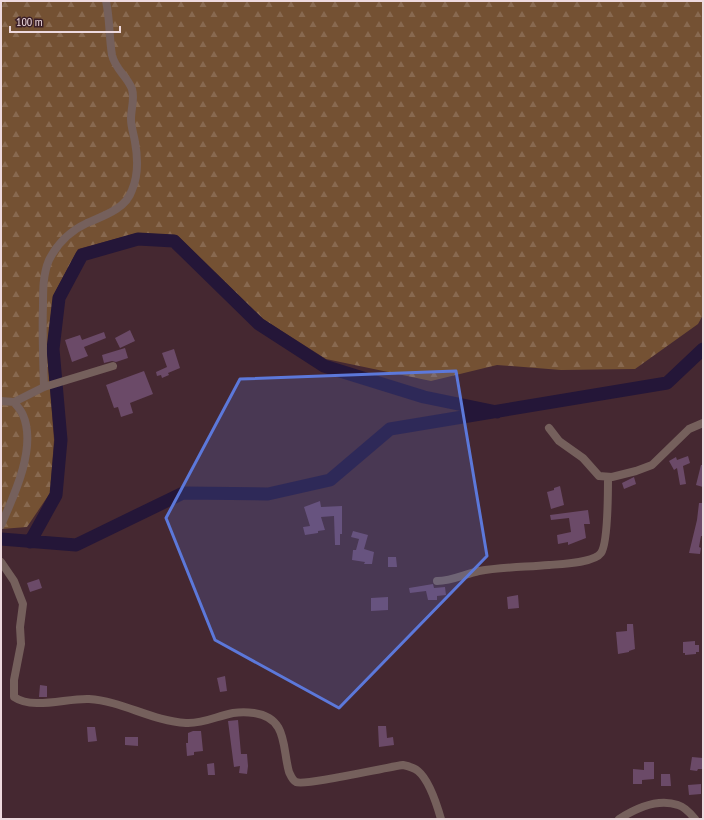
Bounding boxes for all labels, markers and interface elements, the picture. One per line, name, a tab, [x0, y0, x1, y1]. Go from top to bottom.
scale bar	[10, 8, 120, 34]
text: 100 m	[16, 14, 43, 29]

